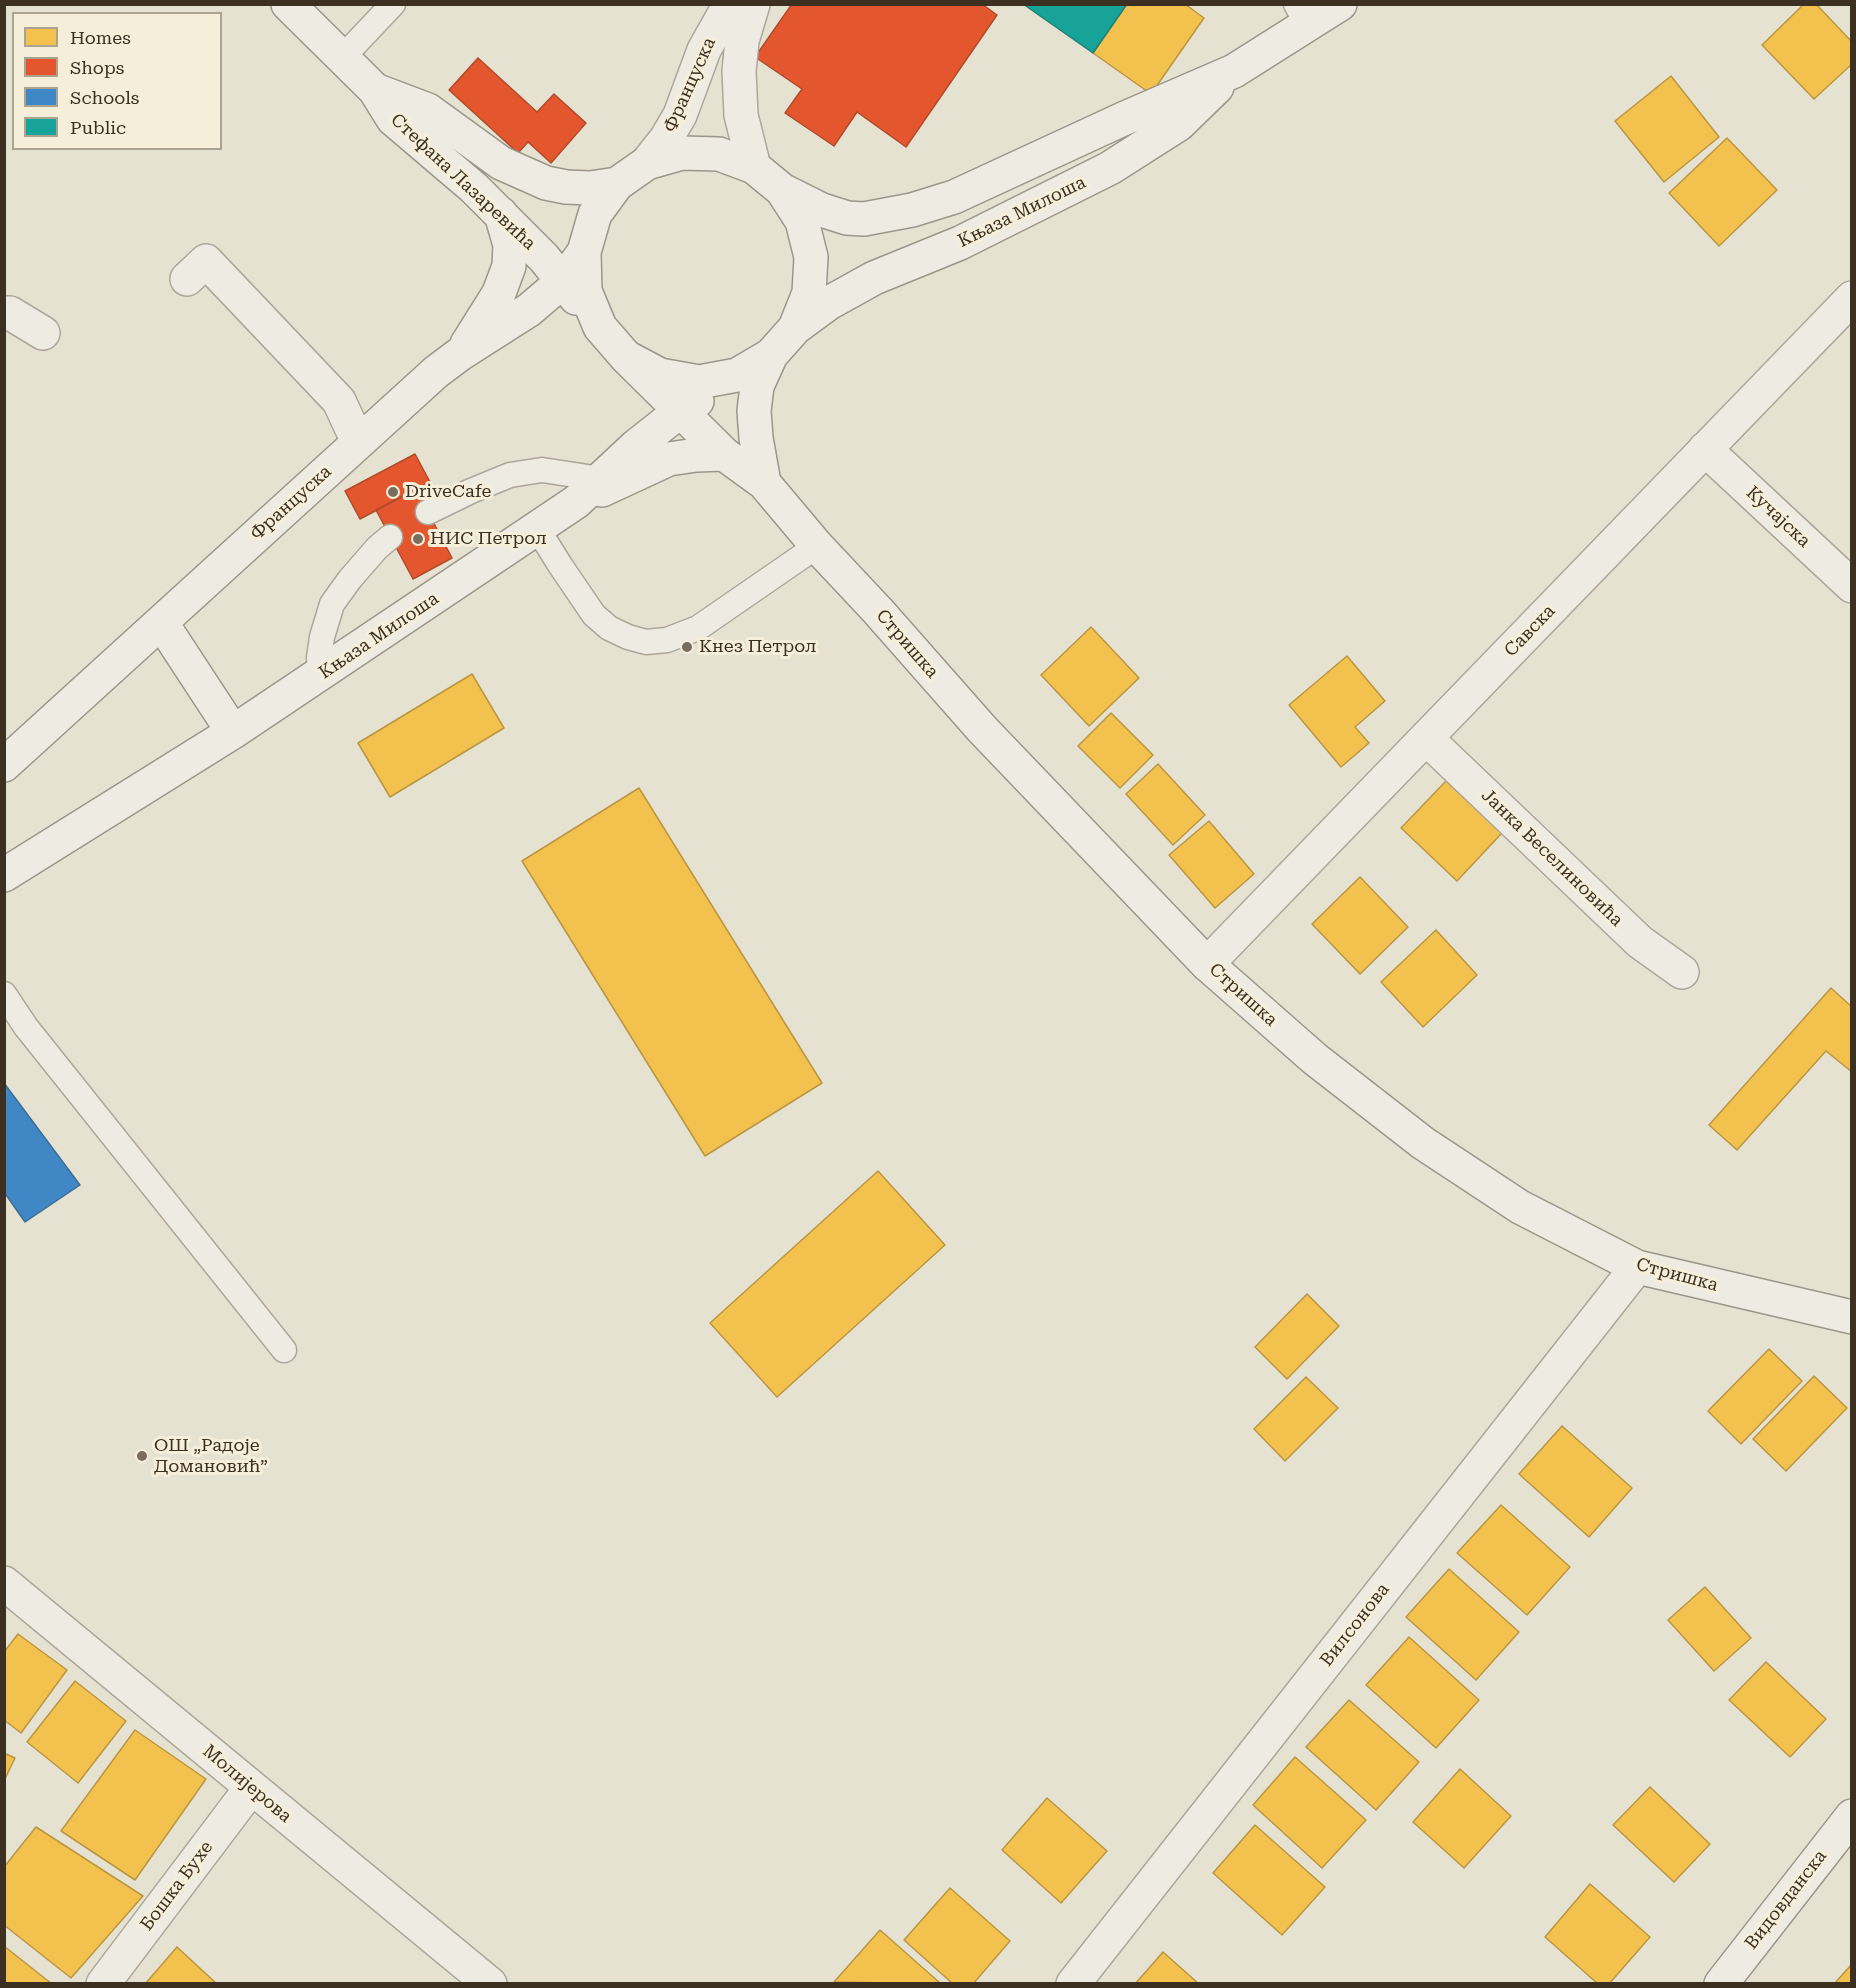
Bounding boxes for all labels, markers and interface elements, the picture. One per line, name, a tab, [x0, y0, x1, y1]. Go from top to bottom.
legend	[12, 12, 222, 150]
text: Homes	[70, 27, 131, 48]
street label: Француска	[660, 34, 720, 136]
text: Shops	[70, 57, 124, 78]
text: Schools	[70, 87, 139, 108]
street label: Стефана Лазаревића	[386, 109, 540, 255]
text: Public	[70, 117, 126, 138]
street label: Књаза Милоша	[955, 172, 1089, 252]
street label: Француска	[246, 461, 336, 545]
place label: DriveCafe	[405, 481, 491, 503]
street label: Кучајска	[1741, 482, 1815, 552]
marker: DriveCafe	[386, 485, 400, 499]
place label: НИС Петрол	[430, 528, 547, 550]
marker: НИС Петрол	[411, 532, 425, 546]
street label: Књаза Милоша	[315, 588, 443, 684]
street label: Савска	[1500, 601, 1560, 661]
street label: Стришка	[871, 605, 943, 683]
place label: Кнез Петрол	[699, 636, 817, 658]
marker: Кнез Петрол	[680, 640, 694, 654]
street label: Јанка Веселиновића	[1477, 785, 1627, 931]
street label: Стришка	[1205, 959, 1281, 1031]
street label: Стришка	[1634, 1254, 1720, 1296]
place label: ОШ „Радоје Домановић”	[154, 1435, 268, 1478]
marker: ОШ „Радоје Домановић”	[135, 1449, 149, 1463]
street label: Вилсонова	[1316, 1579, 1394, 1671]
street label: Молијерова	[198, 1741, 296, 1827]
street label: Бошка Бухе	[136, 1837, 218, 1935]
street label: Видовданска	[1741, 1846, 1831, 1954]

